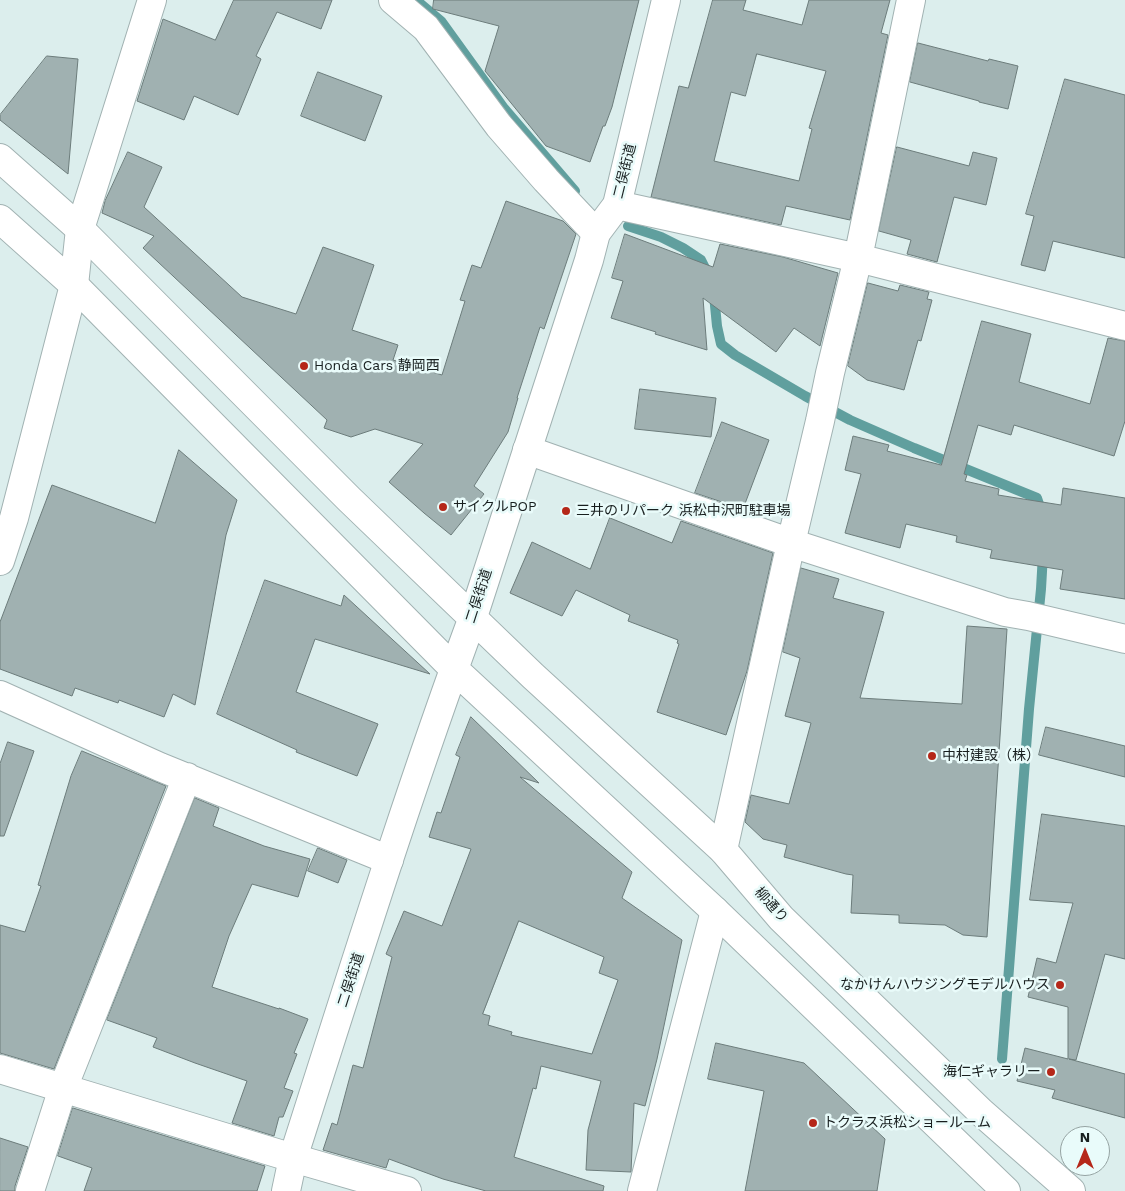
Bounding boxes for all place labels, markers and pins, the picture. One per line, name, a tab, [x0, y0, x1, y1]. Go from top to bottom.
place label: Honda Cars 静岡西	[314, 358, 440, 374]
marker: Honda Cars 静岡西	[298, 360, 310, 372]
place label: サイクルPOP	[453, 499, 537, 515]
marker: サイクルPOP	[437, 501, 449, 513]
place label: 三井のリパーク 浜松中沢町駐車場	[576, 503, 791, 519]
marker: 三井のリパーク 浜松中沢町駐車場	[560, 505, 572, 517]
place label: 中村建設（株）	[942, 748, 1040, 764]
marker: 中村建設（株）	[926, 750, 938, 762]
place label: なかけんハウジングモデルハウス	[840, 977, 1050, 993]
marker: なかけんハウジングモデルハウス	[1054, 979, 1066, 991]
place label: 海仁ギャラリー	[943, 1064, 1041, 1080]
marker: 海仁ギャラリー	[1045, 1066, 1057, 1078]
place label: トクラス浜松ショールーム	[823, 1115, 991, 1131]
marker: トクラス浜松ショールーム	[807, 1117, 819, 1129]

